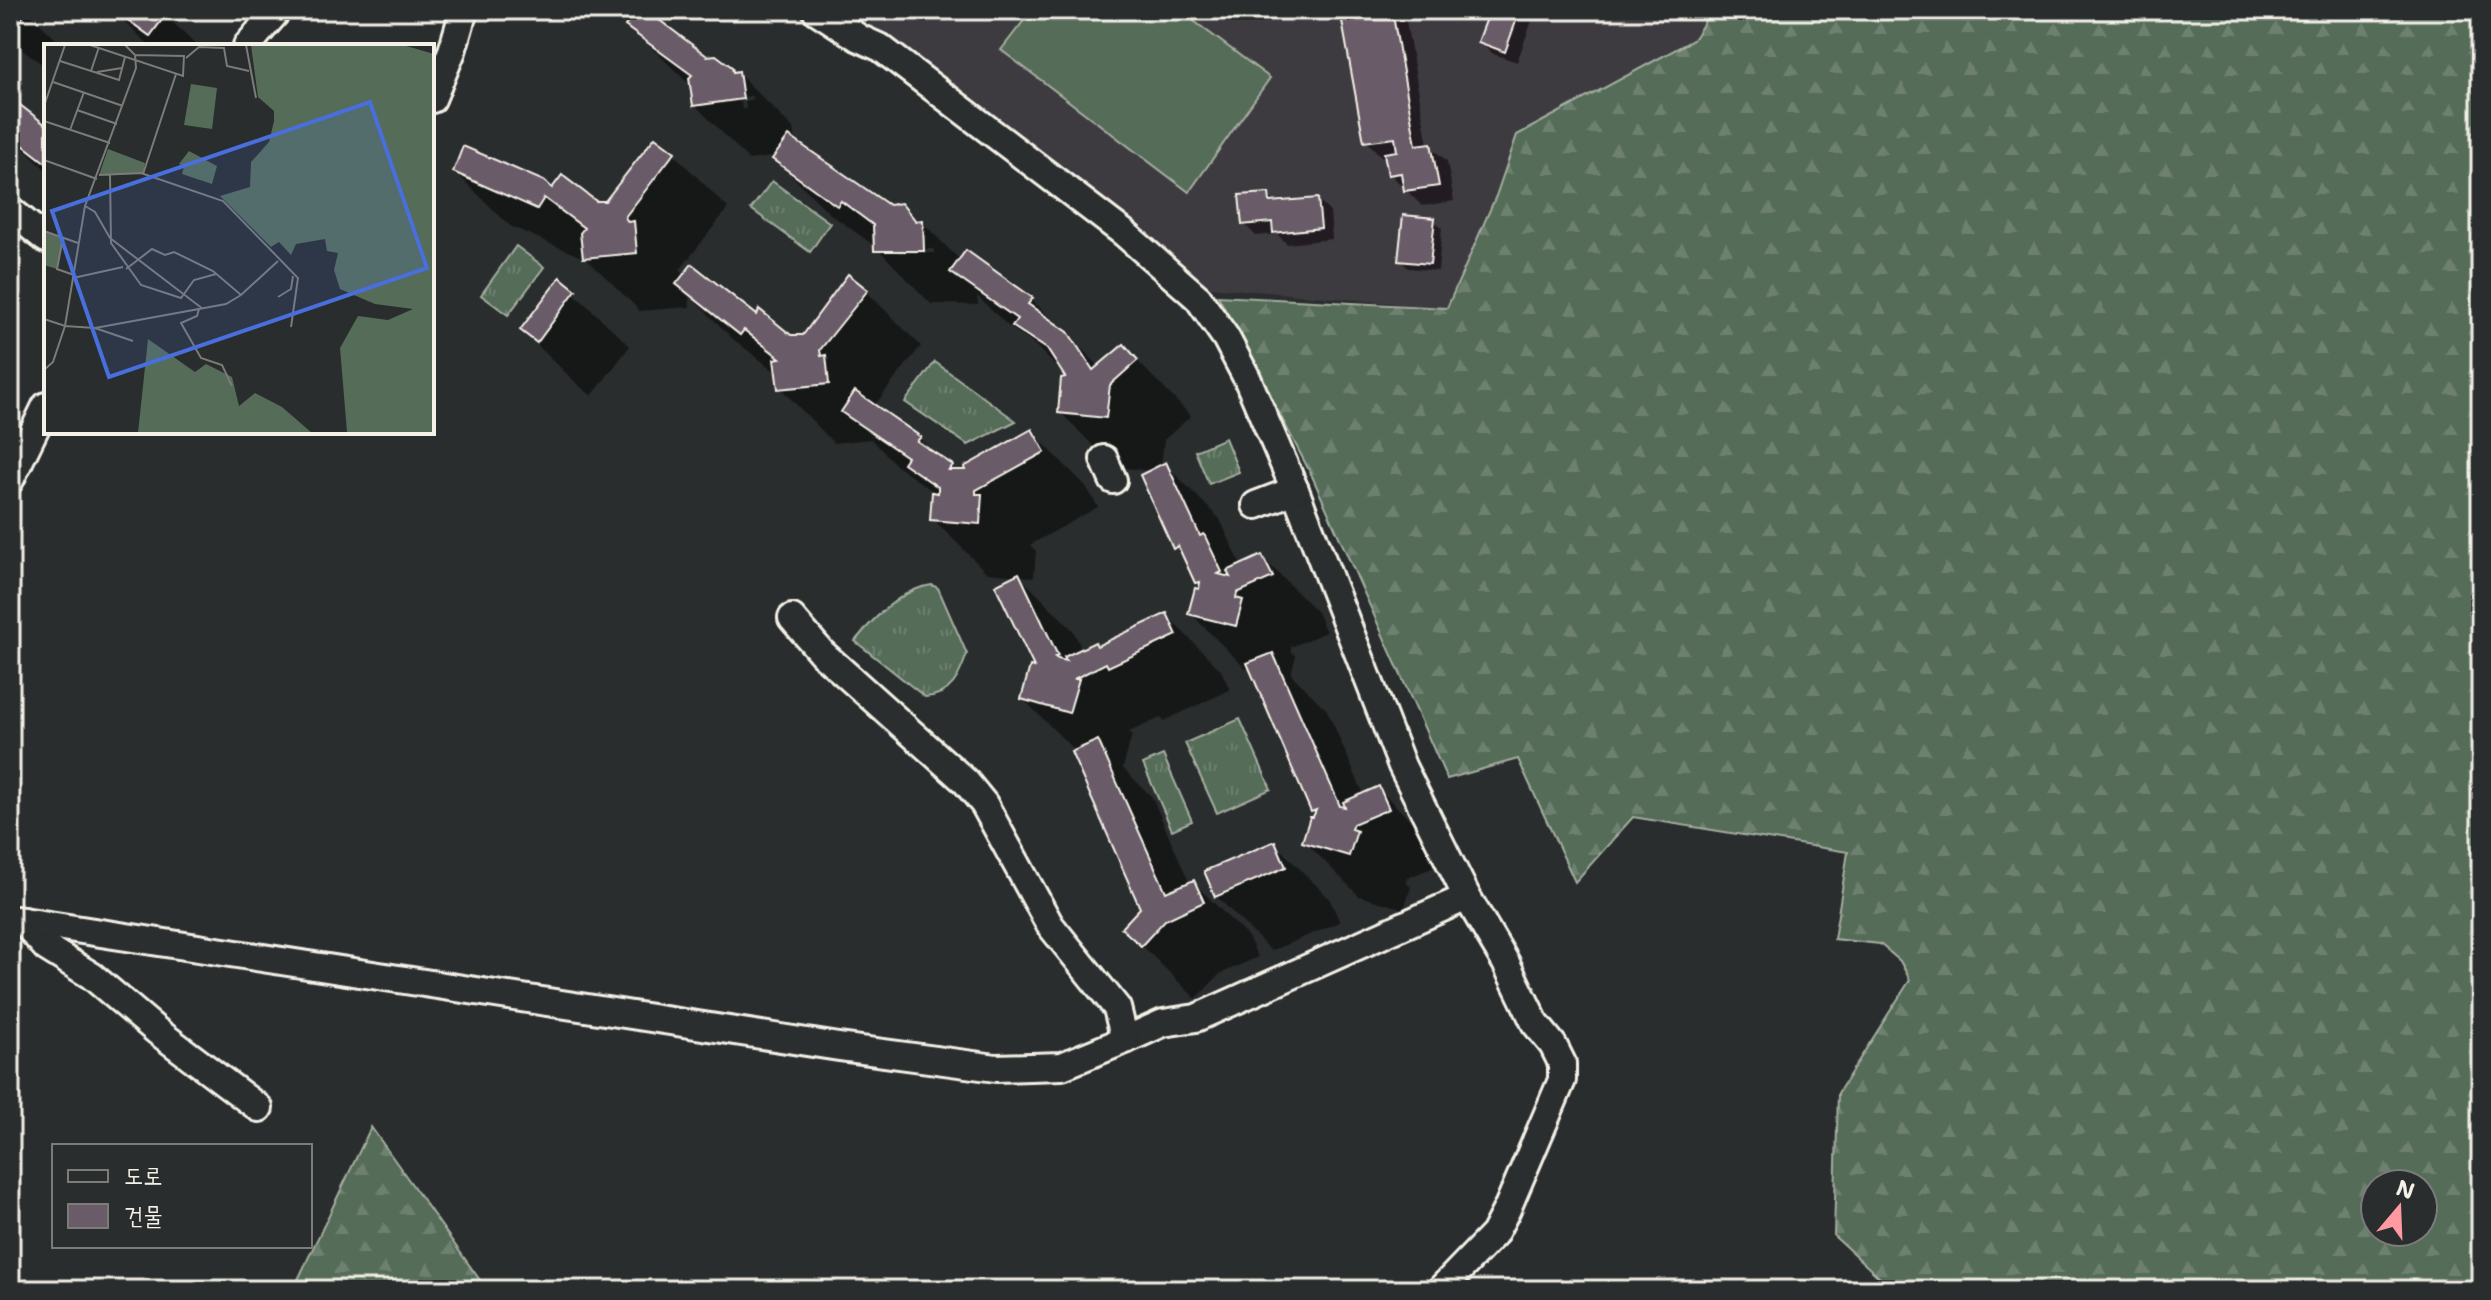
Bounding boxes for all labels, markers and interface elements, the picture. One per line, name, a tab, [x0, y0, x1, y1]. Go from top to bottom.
inset map	[44, 44, 434, 434]
legend	[52, 1144, 312, 1248]
text: 도로	[124, 1160, 163, 1192]
north arrow	[2359, 1168, 2439, 1248]
text: N	[2392, 1173, 2418, 1206]
text: 건물	[124, 1200, 163, 1232]

